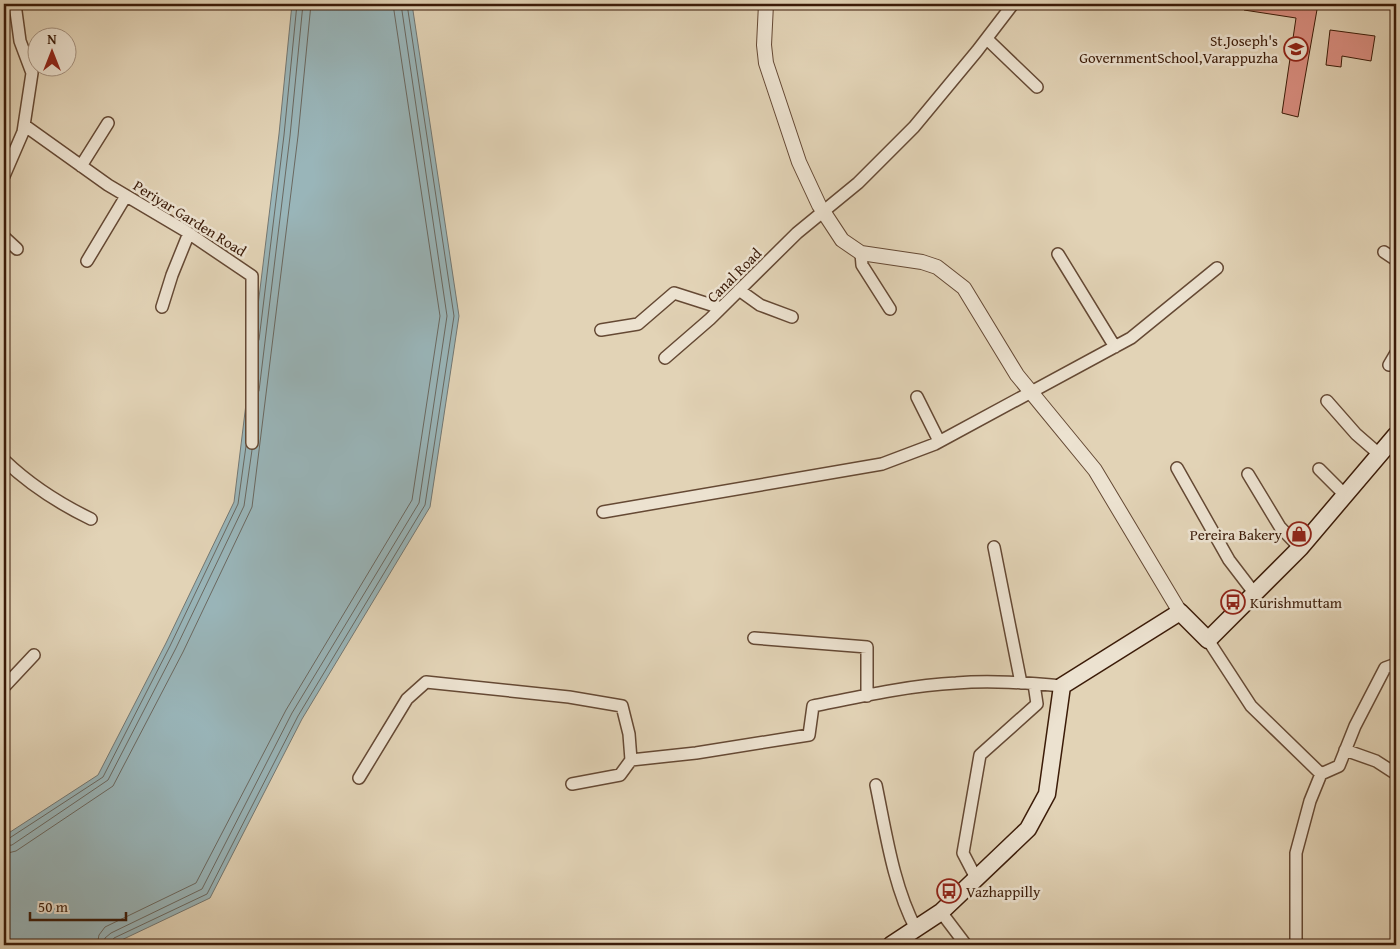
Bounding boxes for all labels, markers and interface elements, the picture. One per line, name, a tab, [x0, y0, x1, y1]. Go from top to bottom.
north arrow	[28, 28, 78, 78]
text: N	[47, 29, 57, 49]
place label: St.Joseph's GovernmentSchool,Varappuzha	[1079, 30, 1278, 68]
school or university icon: St.Joseph's GovernmentSchool,Varappuzha	[1283, 36, 1309, 62]
street label: Periyar Garden Road	[130, 175, 250, 261]
street label: Canal Road	[702, 243, 766, 307]
shop icon: Pereira Bakery	[1286, 521, 1312, 547]
place label: Pereira Bakery	[1190, 524, 1283, 545]
bus stop icon: Kurishmuttam	[1220, 589, 1246, 615]
place label: Kurishmuttam	[1250, 592, 1343, 613]
bus stop icon: Vazhappilly	[936, 878, 962, 904]
place label: Vazhappilly	[966, 881, 1041, 902]
scale bar	[30, 889, 126, 921]
text: 50 m	[38, 896, 69, 917]

